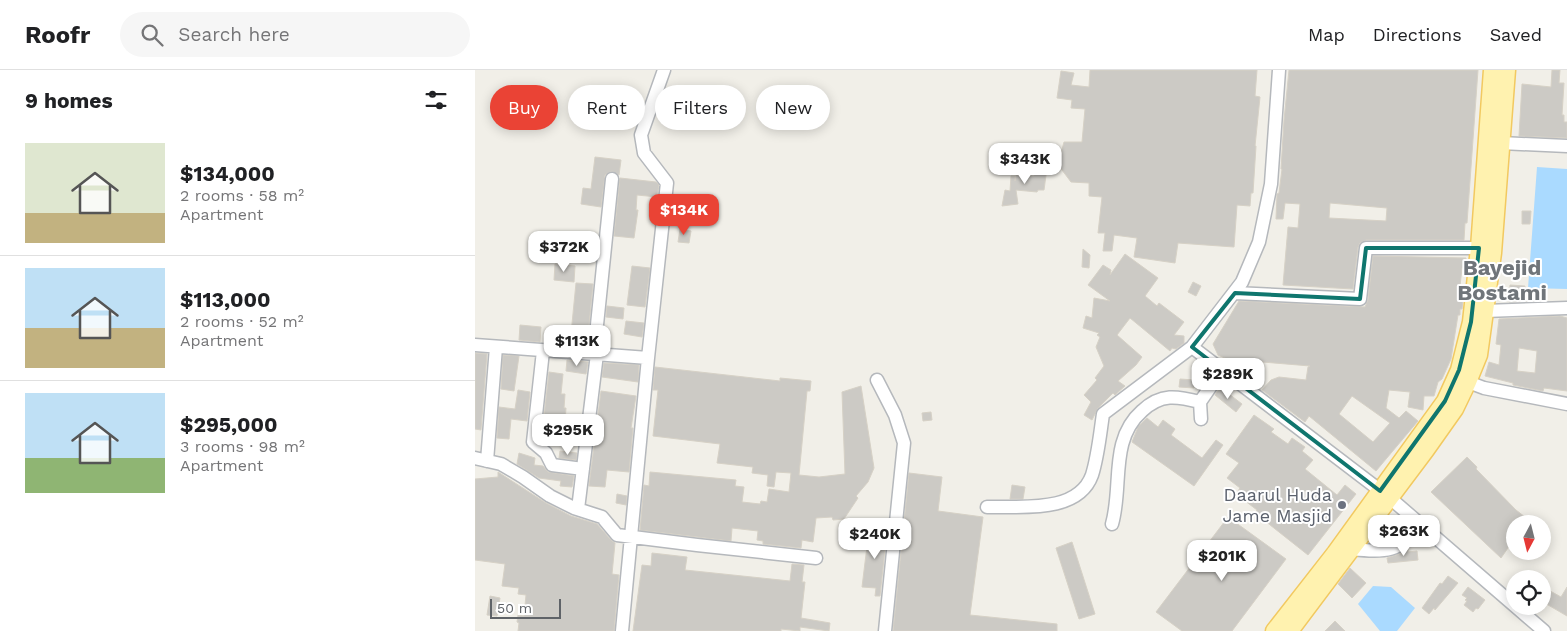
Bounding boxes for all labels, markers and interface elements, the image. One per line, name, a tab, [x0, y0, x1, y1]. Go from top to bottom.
search box	[120, 12, 470, 57]
text: Roofr	[25, 21, 90, 49]
icon: search	[138, 21, 166, 49]
text: Search here	[178, 23, 290, 46]
text: Map	[1308, 24, 1345, 45]
text: Directions	[1373, 24, 1462, 45]
text: Saved	[1490, 24, 1542, 45]
chip: Buy	[490, 85, 558, 130]
chip: Rent	[568, 85, 645, 130]
chip: Filters	[655, 85, 746, 130]
chip: New	[756, 85, 830, 130]
icon: filters	[422, 86, 450, 114]
text: 9 homes	[25, 88, 113, 113]
pin: $343K	[990, 142, 1060, 185]
text: $343K	[1000, 149, 1050, 168]
text: $134,000	[180, 161, 275, 186]
icon: home	[65, 163, 125, 223]
text: 2 rooms · 58 m²	[180, 186, 304, 205]
pin: $134K	[649, 194, 719, 236]
text: $134K	[660, 200, 708, 219]
text: Apartment	[180, 205, 263, 224]
pin: $372K	[529, 230, 599, 273]
text: $372K	[539, 237, 589, 256]
district label: Bayejid Bostami	[1457, 255, 1547, 305]
text: $113,000	[180, 287, 270, 312]
icon: home	[65, 288, 125, 348]
text: 2 rooms · 52 m²	[180, 312, 304, 331]
pin: $113K	[542, 324, 612, 367]
text: Apartment	[180, 331, 263, 350]
text: $113K	[555, 331, 599, 350]
pin: $289K	[1193, 358, 1263, 400]
text: $289K	[1203, 364, 1253, 383]
text: $295,000	[180, 412, 278, 437]
icon: home	[65, 413, 125, 473]
pin: $295K	[533, 414, 603, 456]
text: $295K	[543, 420, 593, 439]
text: 3 rooms · 98 m²	[180, 437, 305, 456]
text: Apartment	[180, 456, 263, 475]
place label: Daarul Huda Jame Masjid	[1222, 484, 1332, 526]
marker: Daarul Huda Jame Masjid	[1336, 499, 1348, 511]
pin: $263K	[1369, 514, 1439, 557]
north arrow	[1506, 515, 1551, 560]
map controls	[1506, 515, 1551, 615]
pin: $240K	[840, 518, 910, 560]
text: $263K	[1379, 521, 1429, 540]
text: $240K	[849, 524, 901, 543]
pin: $201K	[1187, 540, 1257, 582]
text: $201K	[1198, 546, 1246, 565]
button: locate	[1506, 570, 1551, 615]
scale bar	[490, 596, 561, 619]
text: 50 m	[497, 600, 532, 616]

